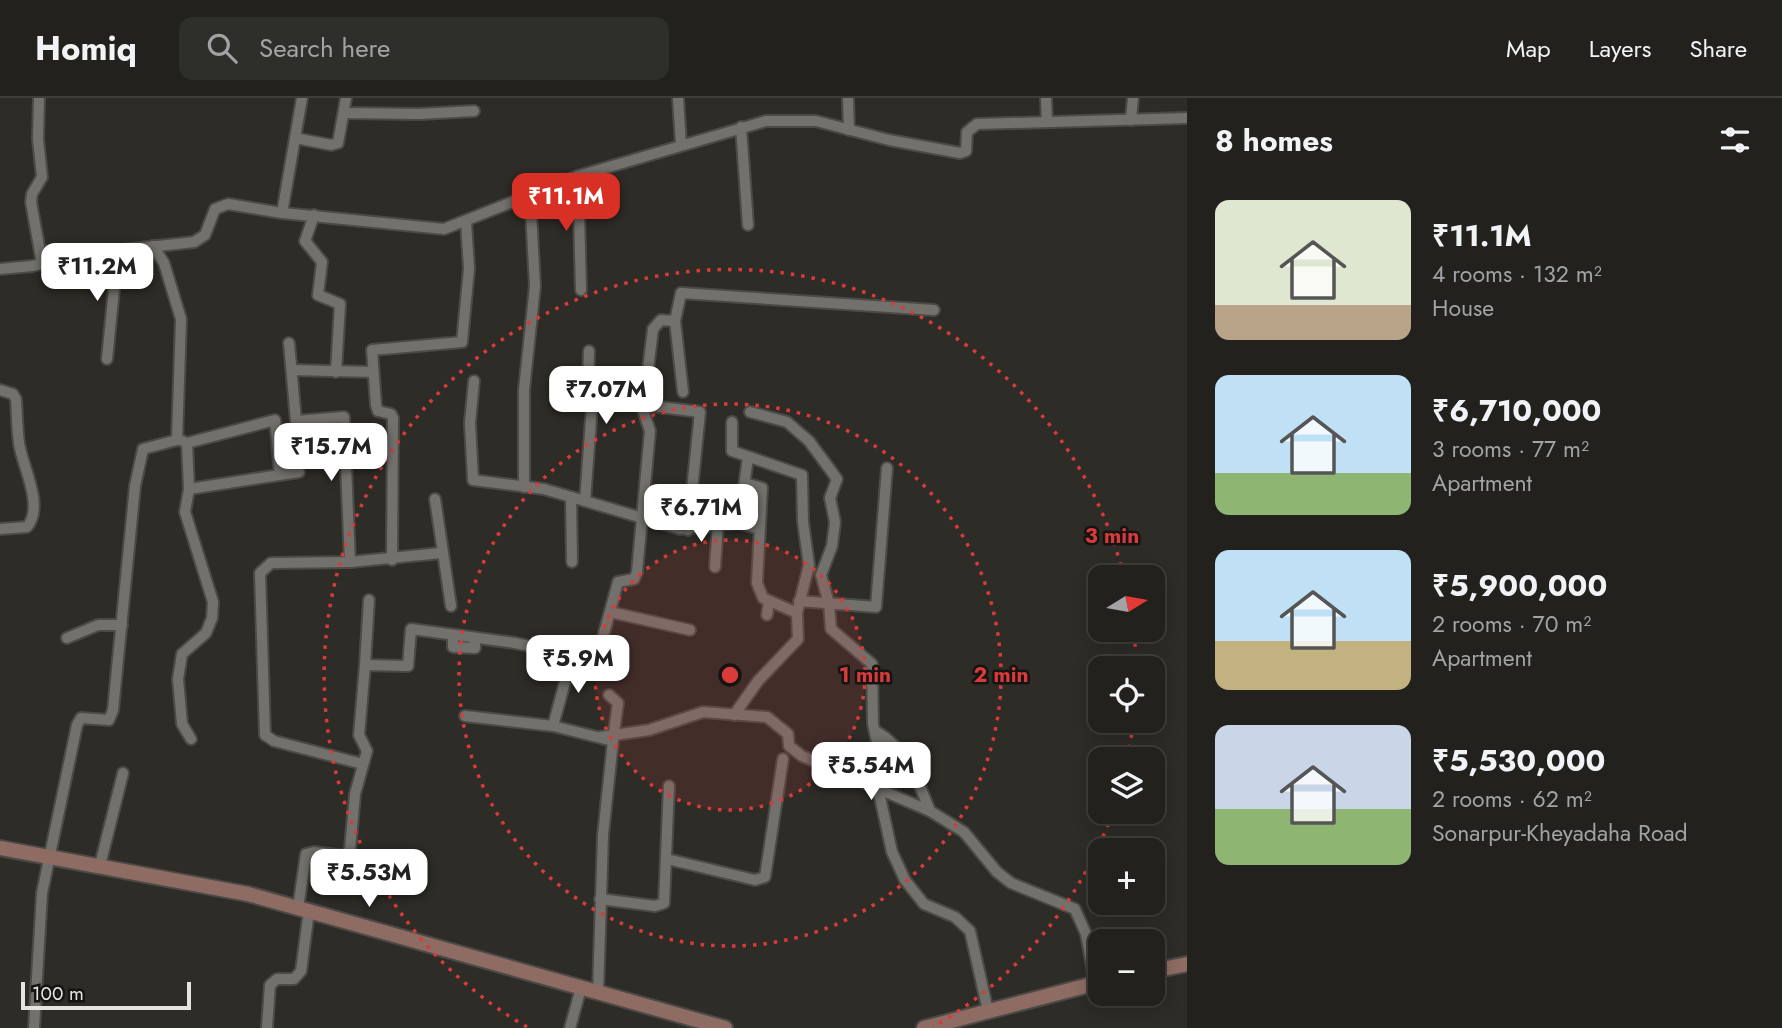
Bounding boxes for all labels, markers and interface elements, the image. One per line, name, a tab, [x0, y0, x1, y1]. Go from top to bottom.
search box	[179, 17, 669, 80]
text: Homiq	[35, 25, 137, 72]
icon: search	[203, 29, 241, 67]
text: Search here	[259, 29, 390, 67]
text: Map	[1506, 31, 1551, 66]
text: Layers	[1589, 31, 1651, 66]
text: Share	[1689, 31, 1747, 66]
text: 8 homes	[1215, 119, 1333, 162]
icon: filters	[1716, 121, 1754, 159]
pin: ₹11.1M	[509, 174, 623, 233]
text: ₹11.1M	[528, 179, 604, 213]
text: ₹11.1M	[1432, 214, 1531, 257]
icon: home	[1271, 228, 1355, 312]
pin: ₹11.2M	[40, 244, 154, 303]
text: ₹11.2M	[57, 249, 137, 283]
text: 4 rooms · 132 m²	[1432, 257, 1602, 291]
text: House	[1432, 291, 1494, 325]
pin: ₹7.07M	[549, 366, 663, 426]
text: ₹7.07M	[565, 372, 647, 406]
text: ₹6,710,000	[1432, 389, 1601, 432]
icon: home	[1271, 403, 1355, 487]
pin: ₹15.7M	[274, 424, 388, 483]
text: ₹15.7M	[290, 429, 372, 463]
text: 3 rooms · 77 m²	[1432, 432, 1589, 466]
text: Apartment	[1432, 466, 1532, 500]
pin: ₹6.71M	[644, 484, 758, 544]
text: ₹6.71M	[660, 490, 742, 524]
text: 3 min	[1085, 521, 1139, 551]
text: ₹5,900,000	[1432, 564, 1607, 607]
north arrow	[1088, 565, 1166, 642]
map controls	[1088, 565, 1165, 1006]
icon: home	[1271, 578, 1355, 662]
text: 2 rooms · 70 m²	[1432, 607, 1591, 641]
pin: ₹5.9M	[529, 636, 627, 695]
text: ₹5.9M	[542, 641, 614, 675]
text: Apartment	[1432, 641, 1532, 675]
button: locate	[1088, 656, 1165, 733]
text: 1 min	[839, 660, 891, 690]
text: 2 min	[973, 660, 1029, 690]
centre of rings	[718, 663, 742, 687]
text: ₹5,530,000	[1432, 739, 1605, 782]
pin: ₹5.54M	[814, 742, 928, 802]
button: layers	[1088, 747, 1165, 824]
text: ₹5.54M	[828, 748, 914, 782]
icon: home	[1271, 753, 1355, 837]
text: 2 rooms · 62 m²	[1432, 782, 1592, 816]
text: Sonarpur-Kheyadaha Road	[1432, 816, 1688, 850]
button: +	[1088, 838, 1165, 915]
pin: ₹5.53M	[312, 850, 426, 909]
text: ₹5.53M	[326, 855, 412, 889]
button: −	[1088, 929, 1165, 1006]
scale bar	[21, 979, 191, 1011]
text: 100 m	[32, 980, 84, 1007]

